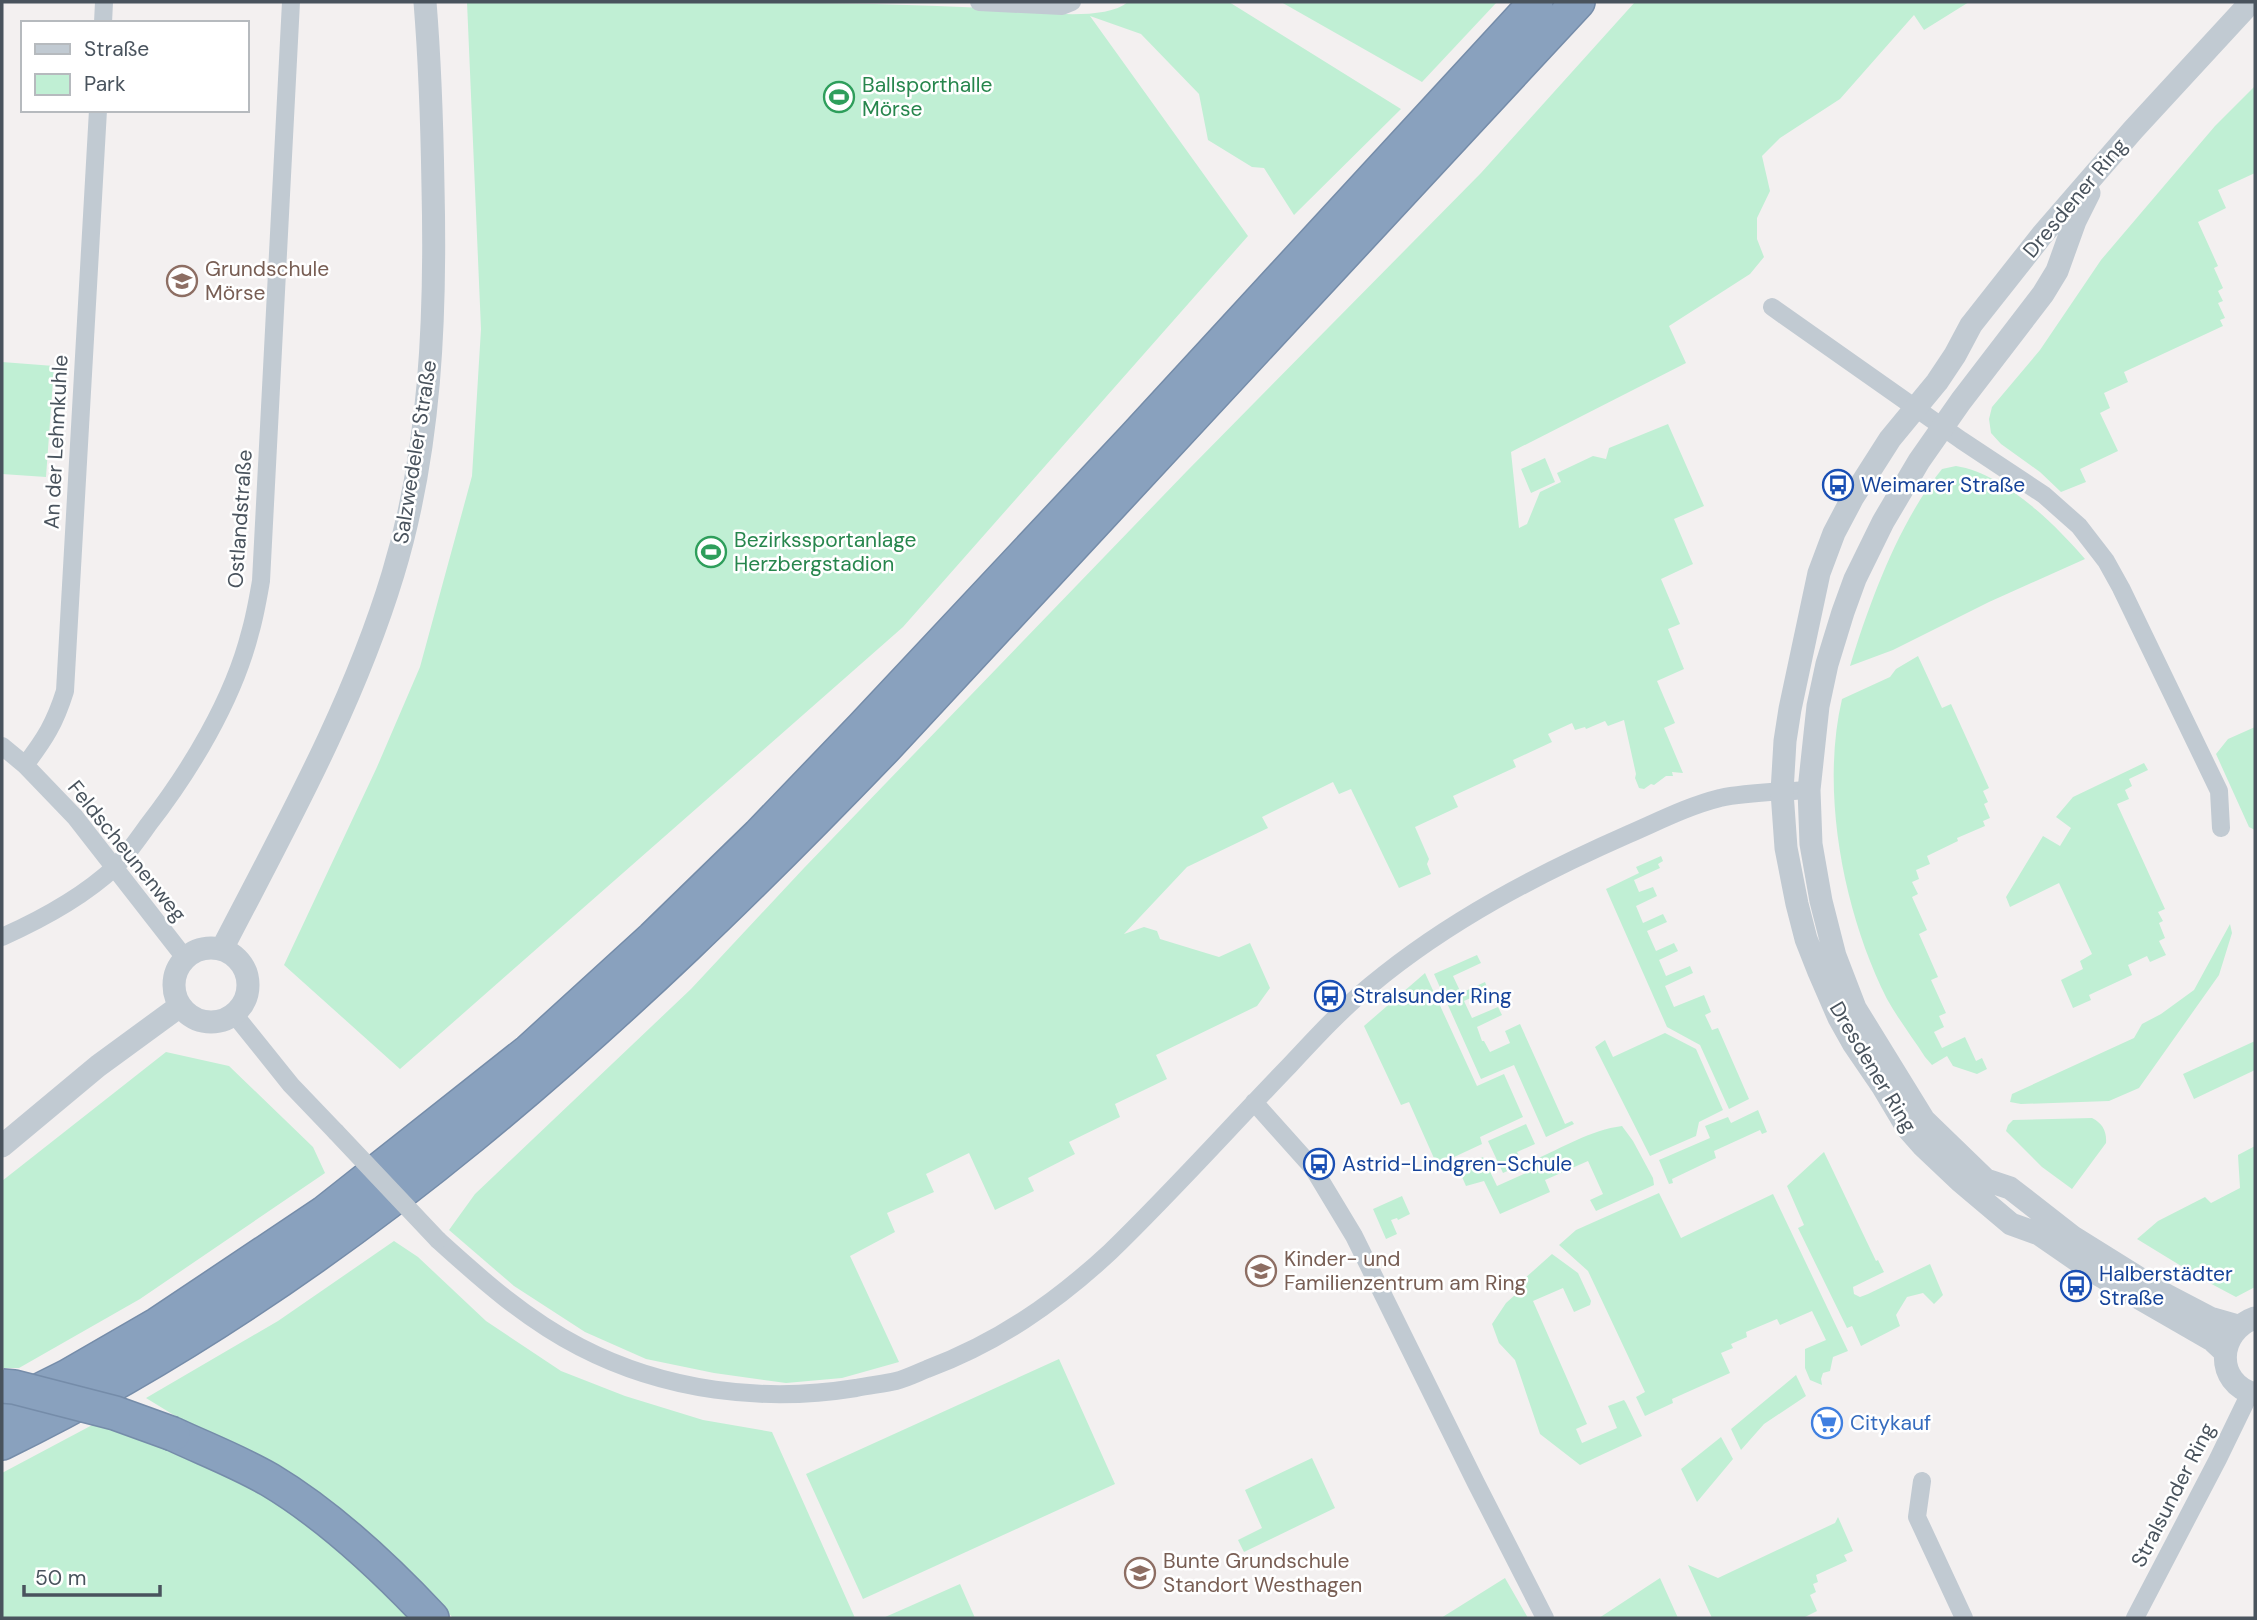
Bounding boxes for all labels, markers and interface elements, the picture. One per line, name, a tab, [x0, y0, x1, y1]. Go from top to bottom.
legend	[21, 21, 248, 112]
text: Straße	[84, 35, 149, 63]
text: Park	[84, 70, 126, 98]
place label: Ballsporthalle Mörse	[862, 71, 992, 123]
sports icon: Ballsporthalle Mörse	[822, 80, 856, 114]
street label: Dresdener Ring	[2017, 132, 2133, 264]
place label: Grundschule Mörse	[205, 255, 329, 307]
school or university icon: Grundschule Mörse	[165, 264, 199, 298]
street label: An der Lehmkuhle	[37, 354, 75, 530]
street label: Salzwedeler Straße	[387, 358, 443, 546]
street label: Ostlandstraße	[221, 449, 259, 589]
bus stop icon: Weimarer Straße	[1821, 468, 1855, 502]
place label: Weimarer Straße	[1861, 471, 2025, 499]
place label: Bezirkssportanlage Herzbergstadion	[734, 526, 917, 578]
sports icon: Bezirkssportanlage Herzbergstadion	[694, 535, 728, 569]
street label: Feldscheunenweg	[61, 774, 193, 928]
bus stop icon: Stralsunder Ring	[1313, 979, 1347, 1013]
place label: Stralsunder Ring	[1353, 982, 1512, 1010]
street label: Dresdener Ring	[1823, 996, 1923, 1138]
bus stop icon: Astrid-Lindgren-Schule	[1302, 1147, 1336, 1181]
place label: Astrid-Lindgren-Schule	[1342, 1150, 1572, 1178]
place label: Kinder- und Familienzentrum am Ring	[1284, 1245, 1527, 1297]
school or university icon: Kinder- und Familienzentrum am Ring	[1244, 1254, 1278, 1288]
place label: Halberstädter Straße	[2099, 1260, 2233, 1312]
bus stop icon: Halberstädter Straße	[2059, 1269, 2093, 1303]
supermarket icon: Citykauf	[1810, 1406, 1844, 1440]
place label: Citykauf	[1850, 1409, 1931, 1437]
street label: Stralsunder Ring	[2125, 1418, 2222, 1572]
place label: Bunte Grundschule Standort Westhagen	[1163, 1547, 1362, 1599]
scale bar	[24, 1554, 161, 1598]
school or university icon: Bunte Grundschule Standort Westhagen	[1123, 1556, 1157, 1590]
text: 50 m	[35, 1564, 86, 1592]

